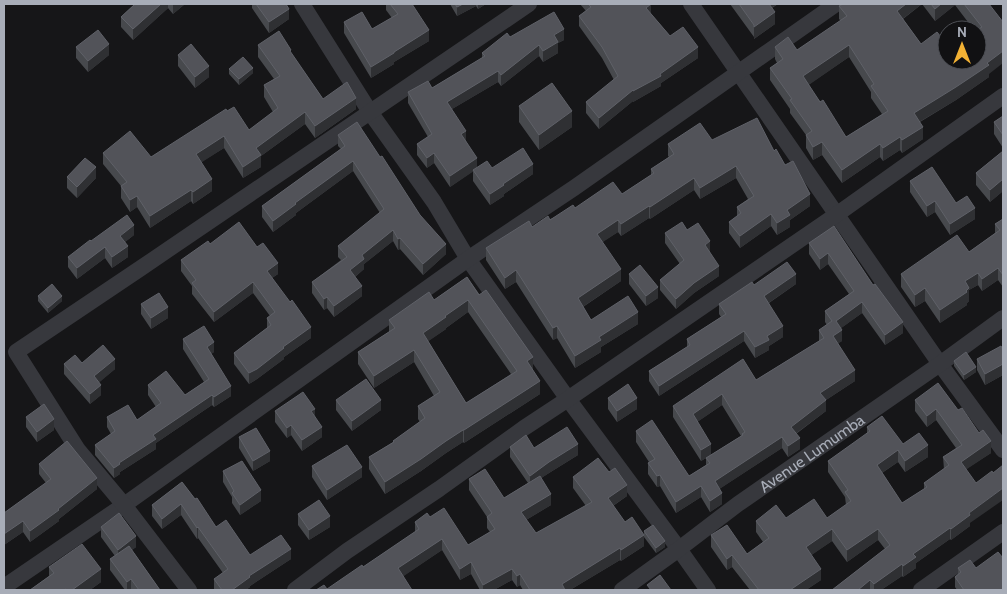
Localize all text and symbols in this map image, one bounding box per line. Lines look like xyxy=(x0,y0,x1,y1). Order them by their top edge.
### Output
north arrow xyxy=(937,20,987,70)
text: N xyxy=(957,23,967,41)
street label: Avenue Lumumba xyxy=(755,410,868,496)

